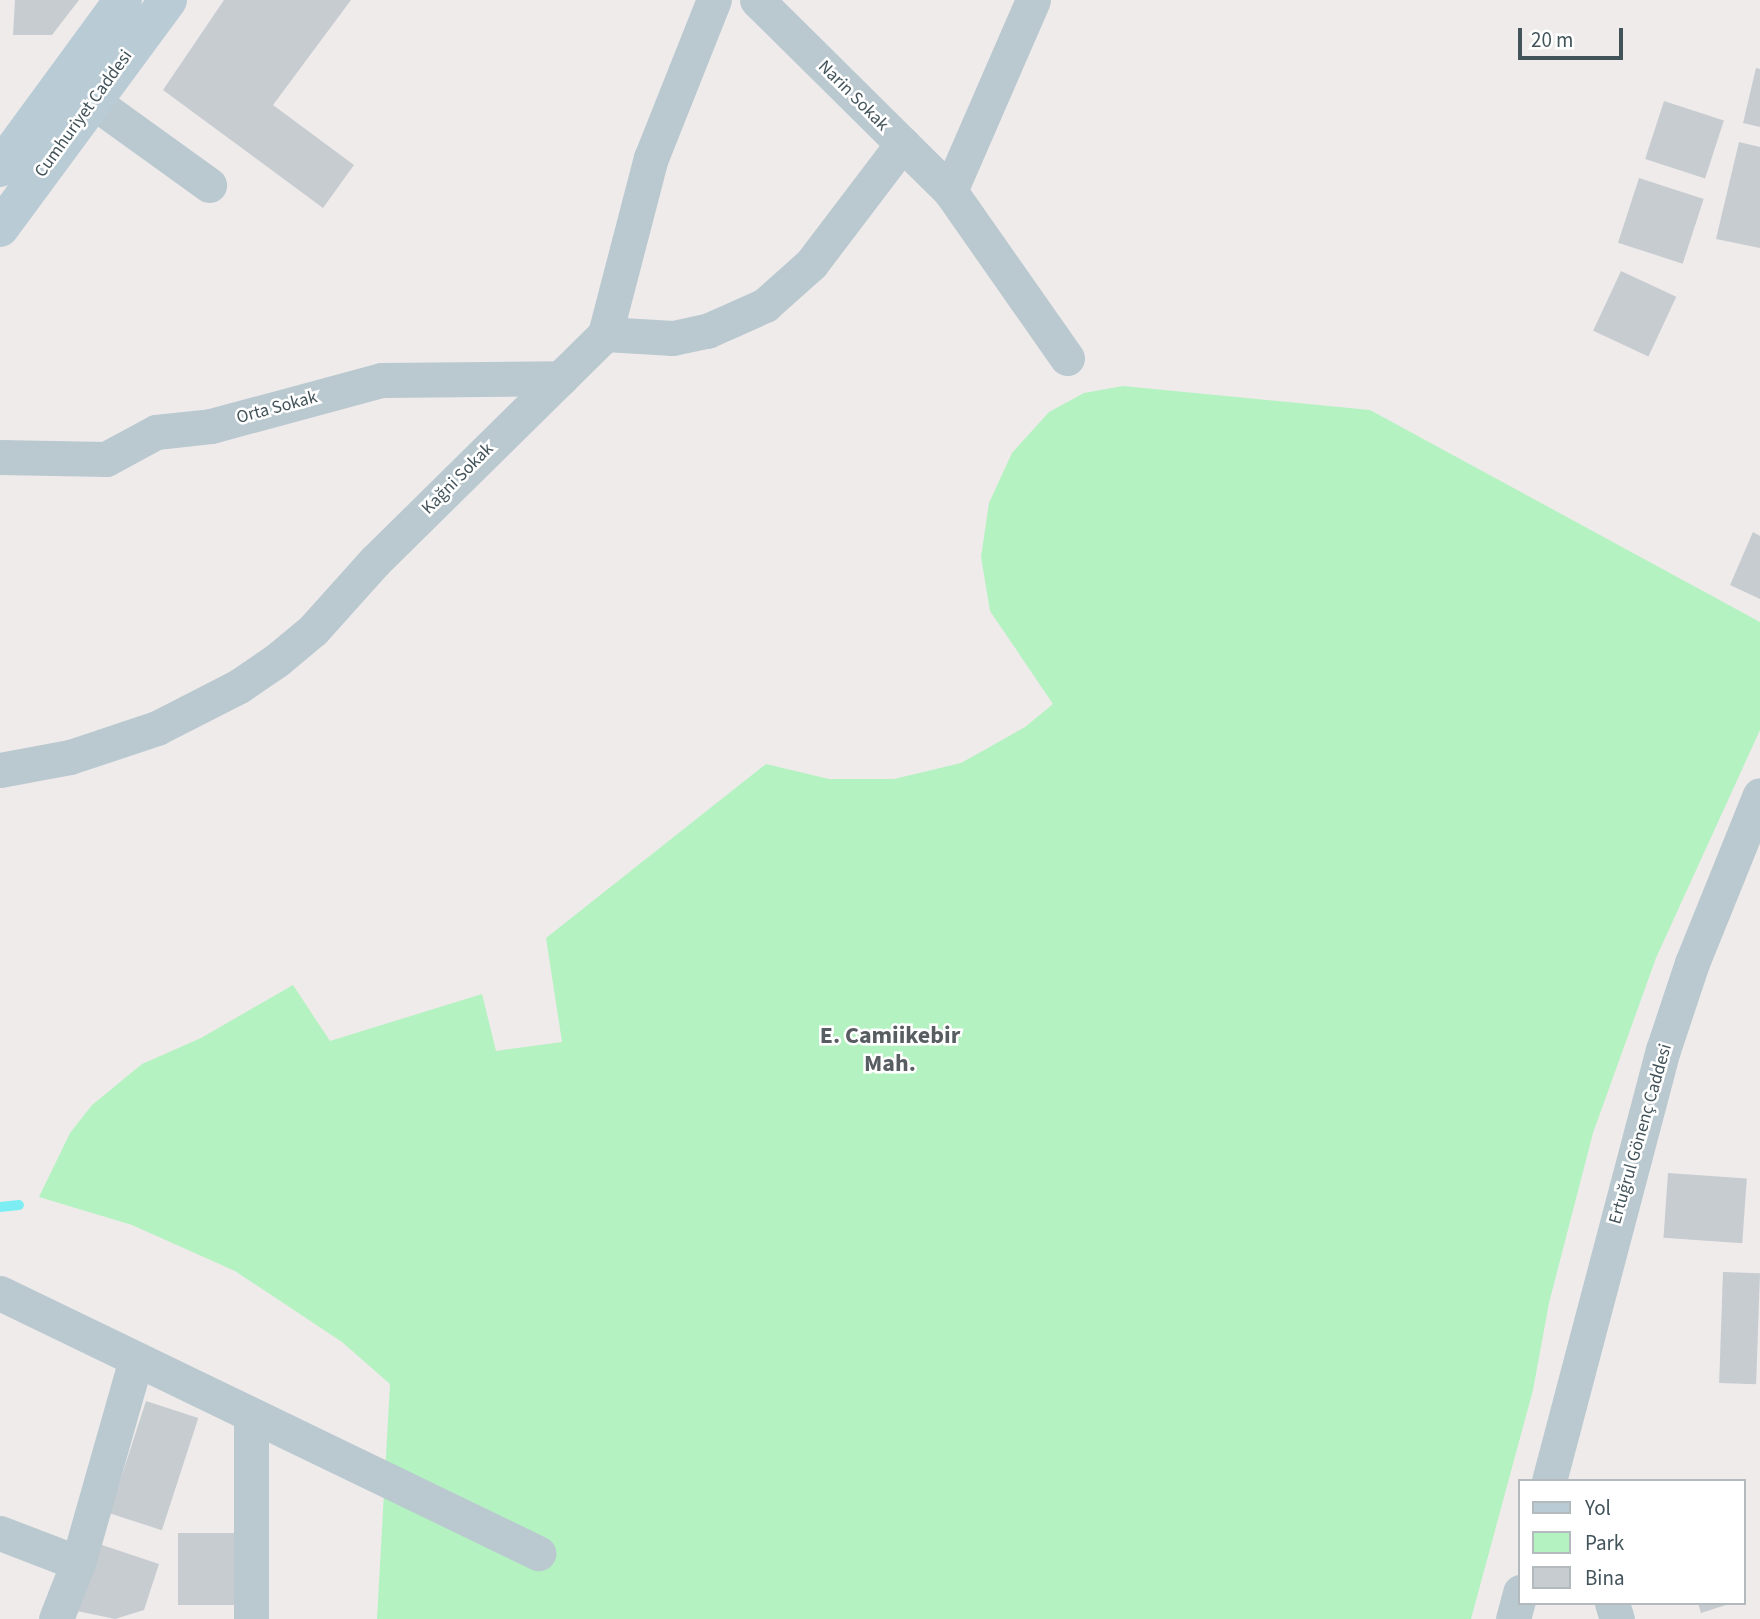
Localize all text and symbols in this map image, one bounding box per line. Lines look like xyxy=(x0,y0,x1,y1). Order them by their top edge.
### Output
scale bar xyxy=(1522,14,1627,58)
text: 20 m xyxy=(1531,25,1573,55)
street label: Cumhuriyet Caddesi xyxy=(31,46,137,182)
street label: Narin Sokak xyxy=(813,56,893,136)
street label: Orta Sokak xyxy=(234,387,320,429)
street label: Kağni Sokak xyxy=(418,439,498,519)
district label: E. Camiikebir Mah. xyxy=(820,1022,960,1078)
street label: Ertuğrul Gönenç Caddesi xyxy=(1605,1041,1677,1227)
legend xyxy=(1518,1479,1746,1605)
text: Yol xyxy=(1585,1493,1611,1523)
text: Park xyxy=(1585,1528,1624,1558)
text: Bina xyxy=(1585,1563,1625,1593)

